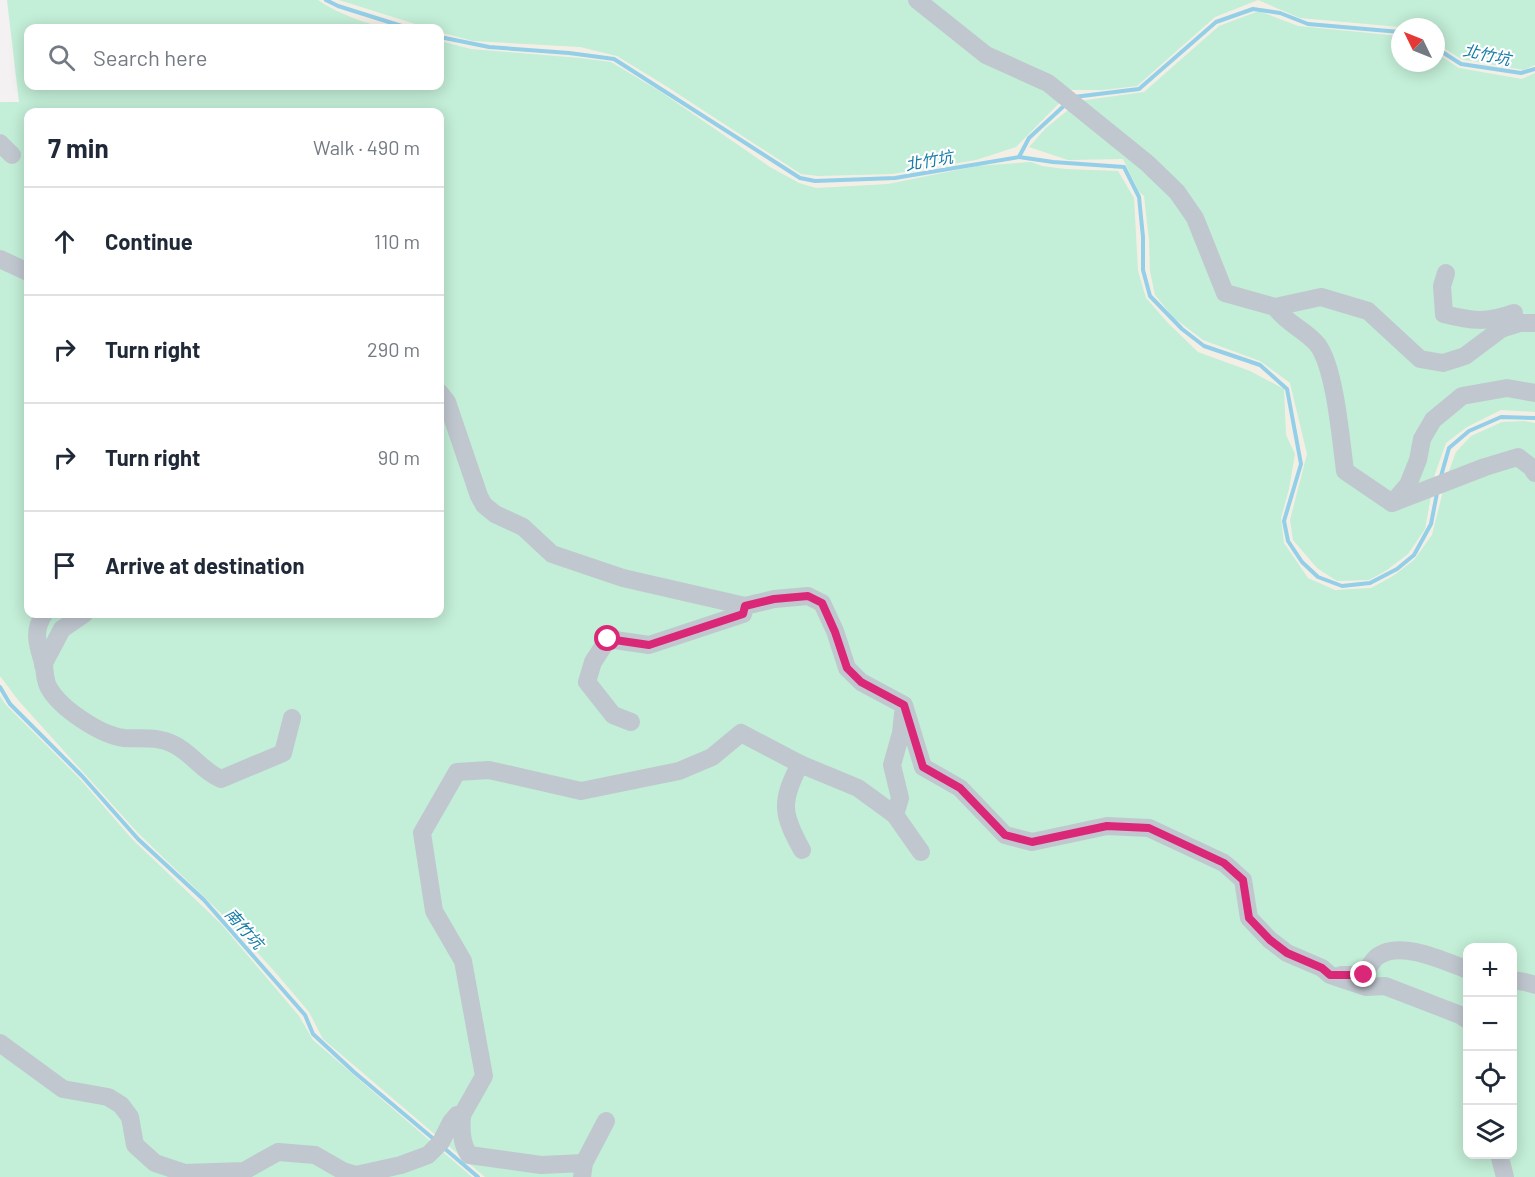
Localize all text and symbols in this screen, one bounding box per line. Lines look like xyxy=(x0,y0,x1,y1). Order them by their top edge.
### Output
north arrow xyxy=(1391,18,1445,72)
search box xyxy=(24,24,444,90)
water label: 北竹坑 xyxy=(1462,40,1514,69)
icon: search xyxy=(45,41,78,74)
text: Search here xyxy=(93,44,207,70)
text: 7 min xyxy=(48,132,109,163)
text: Walk · 490 m xyxy=(313,135,420,159)
water label: 北竹坑 xyxy=(904,146,956,174)
icon: ahead xyxy=(48,225,81,258)
text: Continue xyxy=(105,228,193,254)
text: 110 m xyxy=(374,229,420,253)
icon: right xyxy=(48,333,81,366)
text: Turn right xyxy=(105,336,200,362)
text: 290 m xyxy=(367,337,420,361)
icon: right xyxy=(48,441,81,474)
text: Turn right xyxy=(105,444,200,470)
text: 90 m xyxy=(378,445,420,469)
icon: arrive xyxy=(48,549,81,582)
text: Arrive at destination xyxy=(105,552,304,578)
route start xyxy=(594,625,620,651)
water label: 南竹坑 xyxy=(222,904,269,954)
map controls xyxy=(1463,943,1517,1159)
button: + xyxy=(1463,943,1517,997)
route end xyxy=(1350,961,1376,987)
button: − xyxy=(1463,997,1517,1051)
button: locate xyxy=(1463,1051,1517,1105)
button: layers xyxy=(1463,1105,1517,1159)

